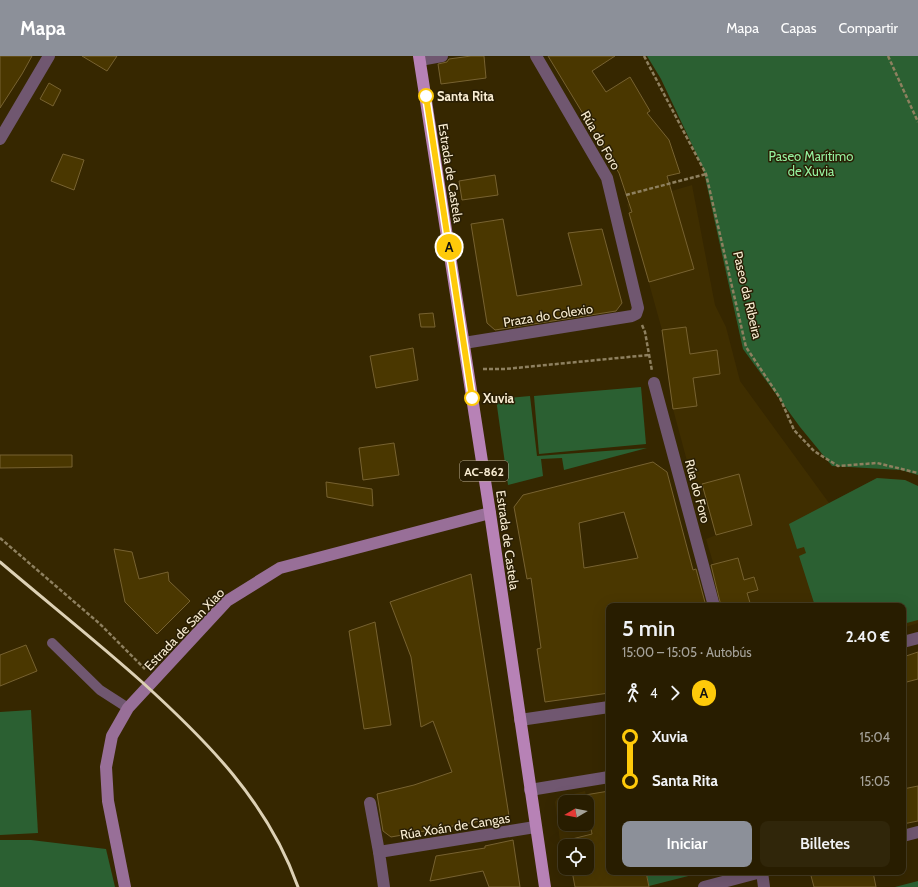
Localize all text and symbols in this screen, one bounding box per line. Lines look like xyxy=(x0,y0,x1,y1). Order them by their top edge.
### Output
text: Mapa xyxy=(20,17,66,40)
text: Mapa xyxy=(726,19,759,37)
text: Capas xyxy=(781,19,817,37)
text: Compartir xyxy=(839,19,898,37)
marker: Santa Rita xyxy=(418,88,434,104)
place label: Santa Rita xyxy=(437,88,495,104)
street label: Rúa do Foro xyxy=(578,108,624,172)
street label: Estrada de Castela xyxy=(435,122,467,225)
park label: Paseo Marítimo de Xuvia xyxy=(769,148,853,179)
line badge: A xyxy=(436,234,462,260)
text: A xyxy=(445,238,453,256)
street label: Paseo da Ribeira xyxy=(730,250,766,341)
street label: Praza do Colexio xyxy=(502,300,594,330)
marker: Xuvia xyxy=(464,390,480,406)
place label: Xuvia xyxy=(482,390,515,406)
street label: Rúa do Foro xyxy=(682,457,714,525)
road number: AC-862 xyxy=(460,461,508,481)
street label: Estrada de Castela xyxy=(493,489,523,592)
street label: Estrada de San Xiao xyxy=(141,584,227,674)
text: 5 min xyxy=(622,615,675,642)
text: 2.40 € xyxy=(846,628,890,646)
text: 15:00 – 15:05 · Autobús xyxy=(622,644,752,660)
icon: walk xyxy=(622,682,644,704)
icon: forward xyxy=(664,682,686,704)
text: A xyxy=(700,684,708,702)
text: 4 xyxy=(650,685,658,701)
text: Xuvia xyxy=(652,728,688,746)
text: 15:04 xyxy=(859,729,890,745)
text: Santa Rita xyxy=(652,772,718,790)
text: 15:05 xyxy=(860,773,890,789)
north arrow xyxy=(558,795,594,831)
map controls xyxy=(558,795,594,875)
street label: Rúa Xoán de Cangas xyxy=(399,809,512,843)
button: Iniciar xyxy=(622,821,752,867)
button: Billetes xyxy=(760,821,890,867)
button: locate xyxy=(558,839,594,875)

